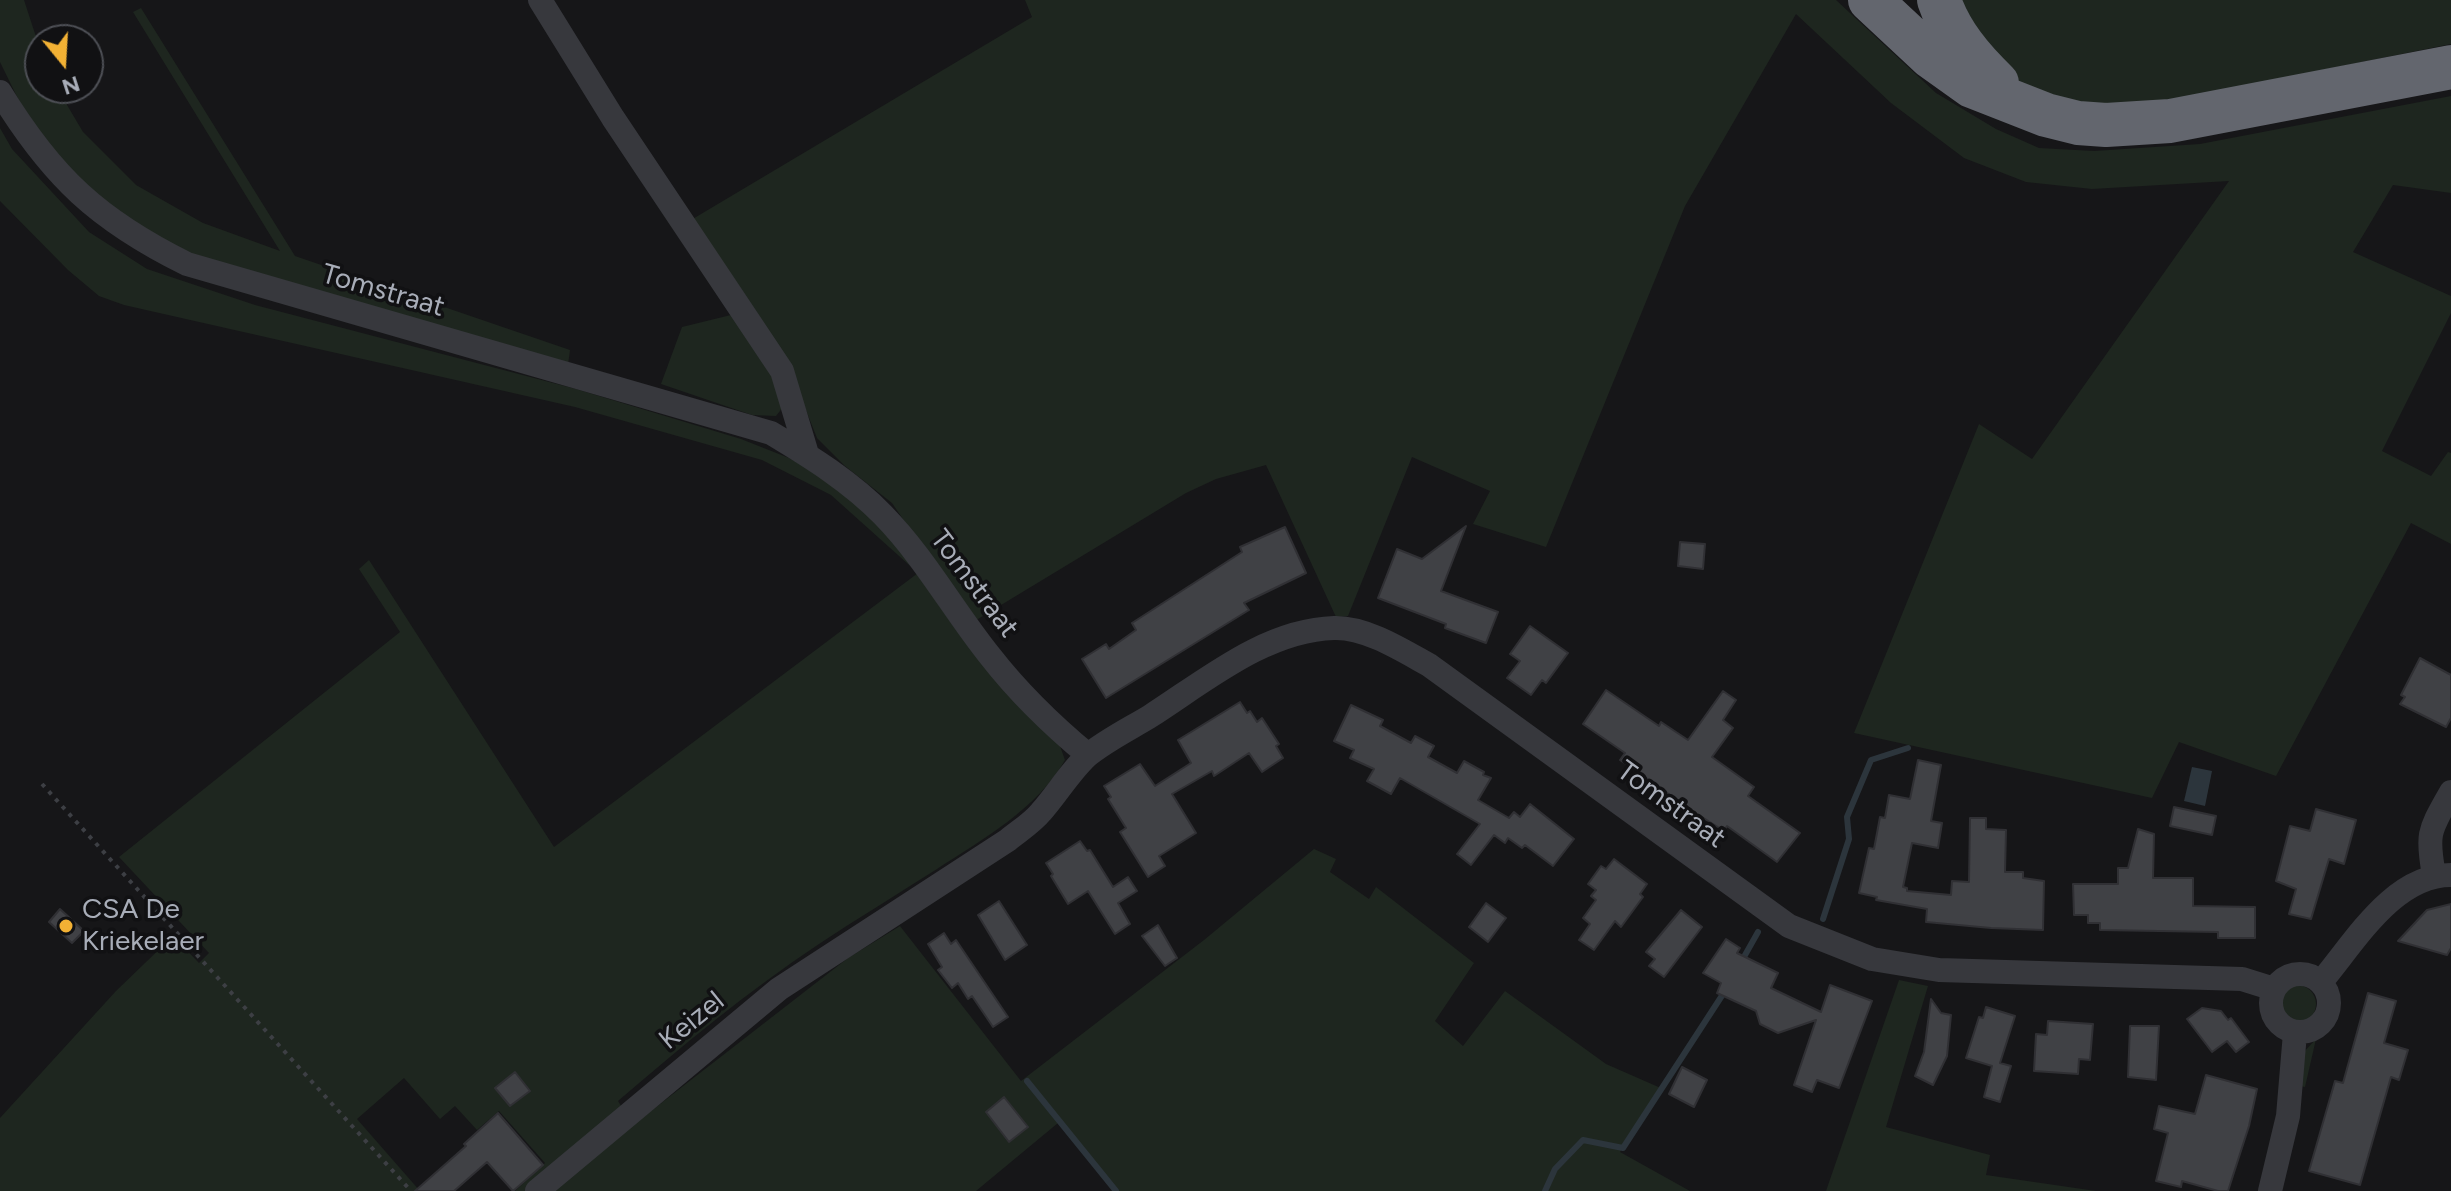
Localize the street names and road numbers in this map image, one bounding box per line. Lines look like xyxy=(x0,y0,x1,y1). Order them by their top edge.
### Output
street label: Tomstraat xyxy=(318,257,448,325)
street label: Tomstraat xyxy=(923,524,1025,644)
street label: Tomstraat xyxy=(1610,754,1732,856)
street label: Keizel xyxy=(653,985,731,1057)

